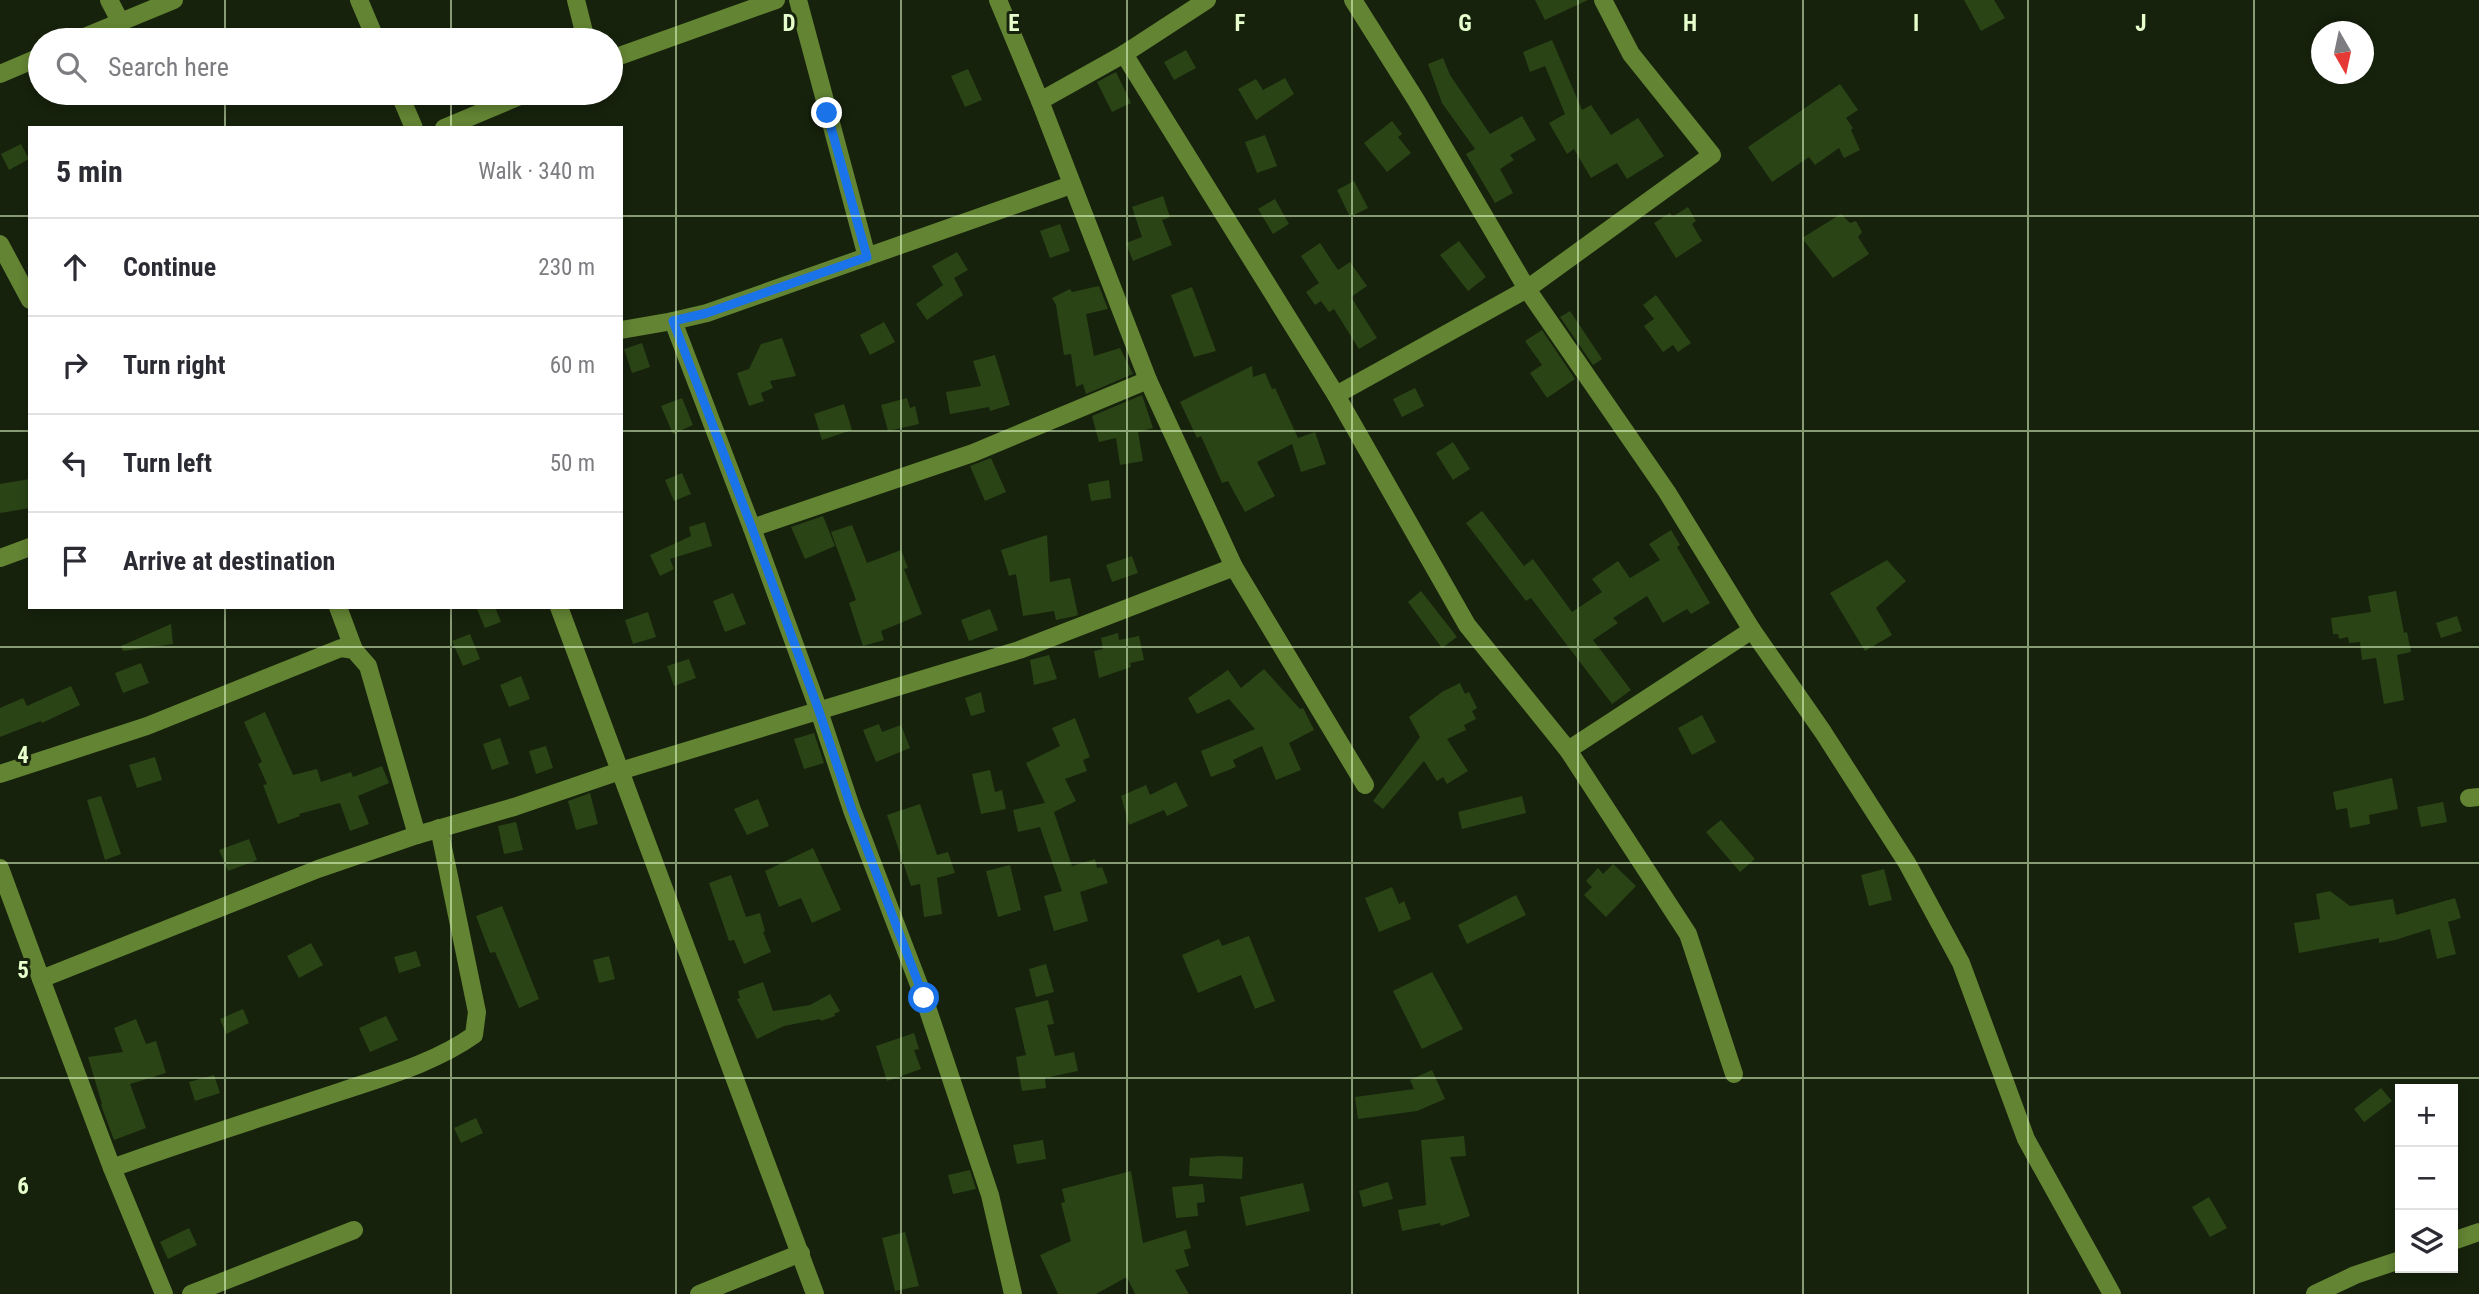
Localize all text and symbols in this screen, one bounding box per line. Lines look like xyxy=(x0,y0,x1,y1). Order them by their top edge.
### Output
text: D xyxy=(783,10,796,37)
text: E xyxy=(1008,10,1020,37)
text: F xyxy=(1235,10,1246,37)
text: G xyxy=(1458,10,1472,37)
text: H xyxy=(1683,10,1697,37)
text: I xyxy=(1913,10,1919,37)
text: J xyxy=(2135,10,2147,37)
north arrow xyxy=(2311,21,2374,84)
search box xyxy=(28,28,623,105)
icon: search xyxy=(52,48,90,86)
text: Search here xyxy=(108,52,229,82)
route end xyxy=(811,97,842,128)
text: 5 min xyxy=(56,154,123,189)
text: Walk · 340 m xyxy=(478,158,595,185)
icon: ahead xyxy=(56,248,94,286)
text: Continue xyxy=(123,252,216,282)
text: 230 m xyxy=(538,254,595,281)
icon: right xyxy=(56,346,94,384)
text: Turn right xyxy=(123,350,225,380)
text: 60 m xyxy=(550,352,595,379)
icon: left xyxy=(56,444,94,482)
text: Turn left xyxy=(123,448,212,478)
text: 50 m xyxy=(550,450,595,477)
icon: arrive xyxy=(56,542,94,580)
text: Arrive at destination xyxy=(123,546,335,576)
text: 4 xyxy=(17,742,29,769)
text: 5 xyxy=(17,957,29,984)
route start xyxy=(908,982,939,1013)
map controls xyxy=(2395,1084,2458,1273)
button: + xyxy=(2395,1084,2458,1147)
button: − xyxy=(2395,1147,2458,1210)
text: 6 xyxy=(17,1173,29,1200)
button: layers xyxy=(2395,1210,2458,1273)

